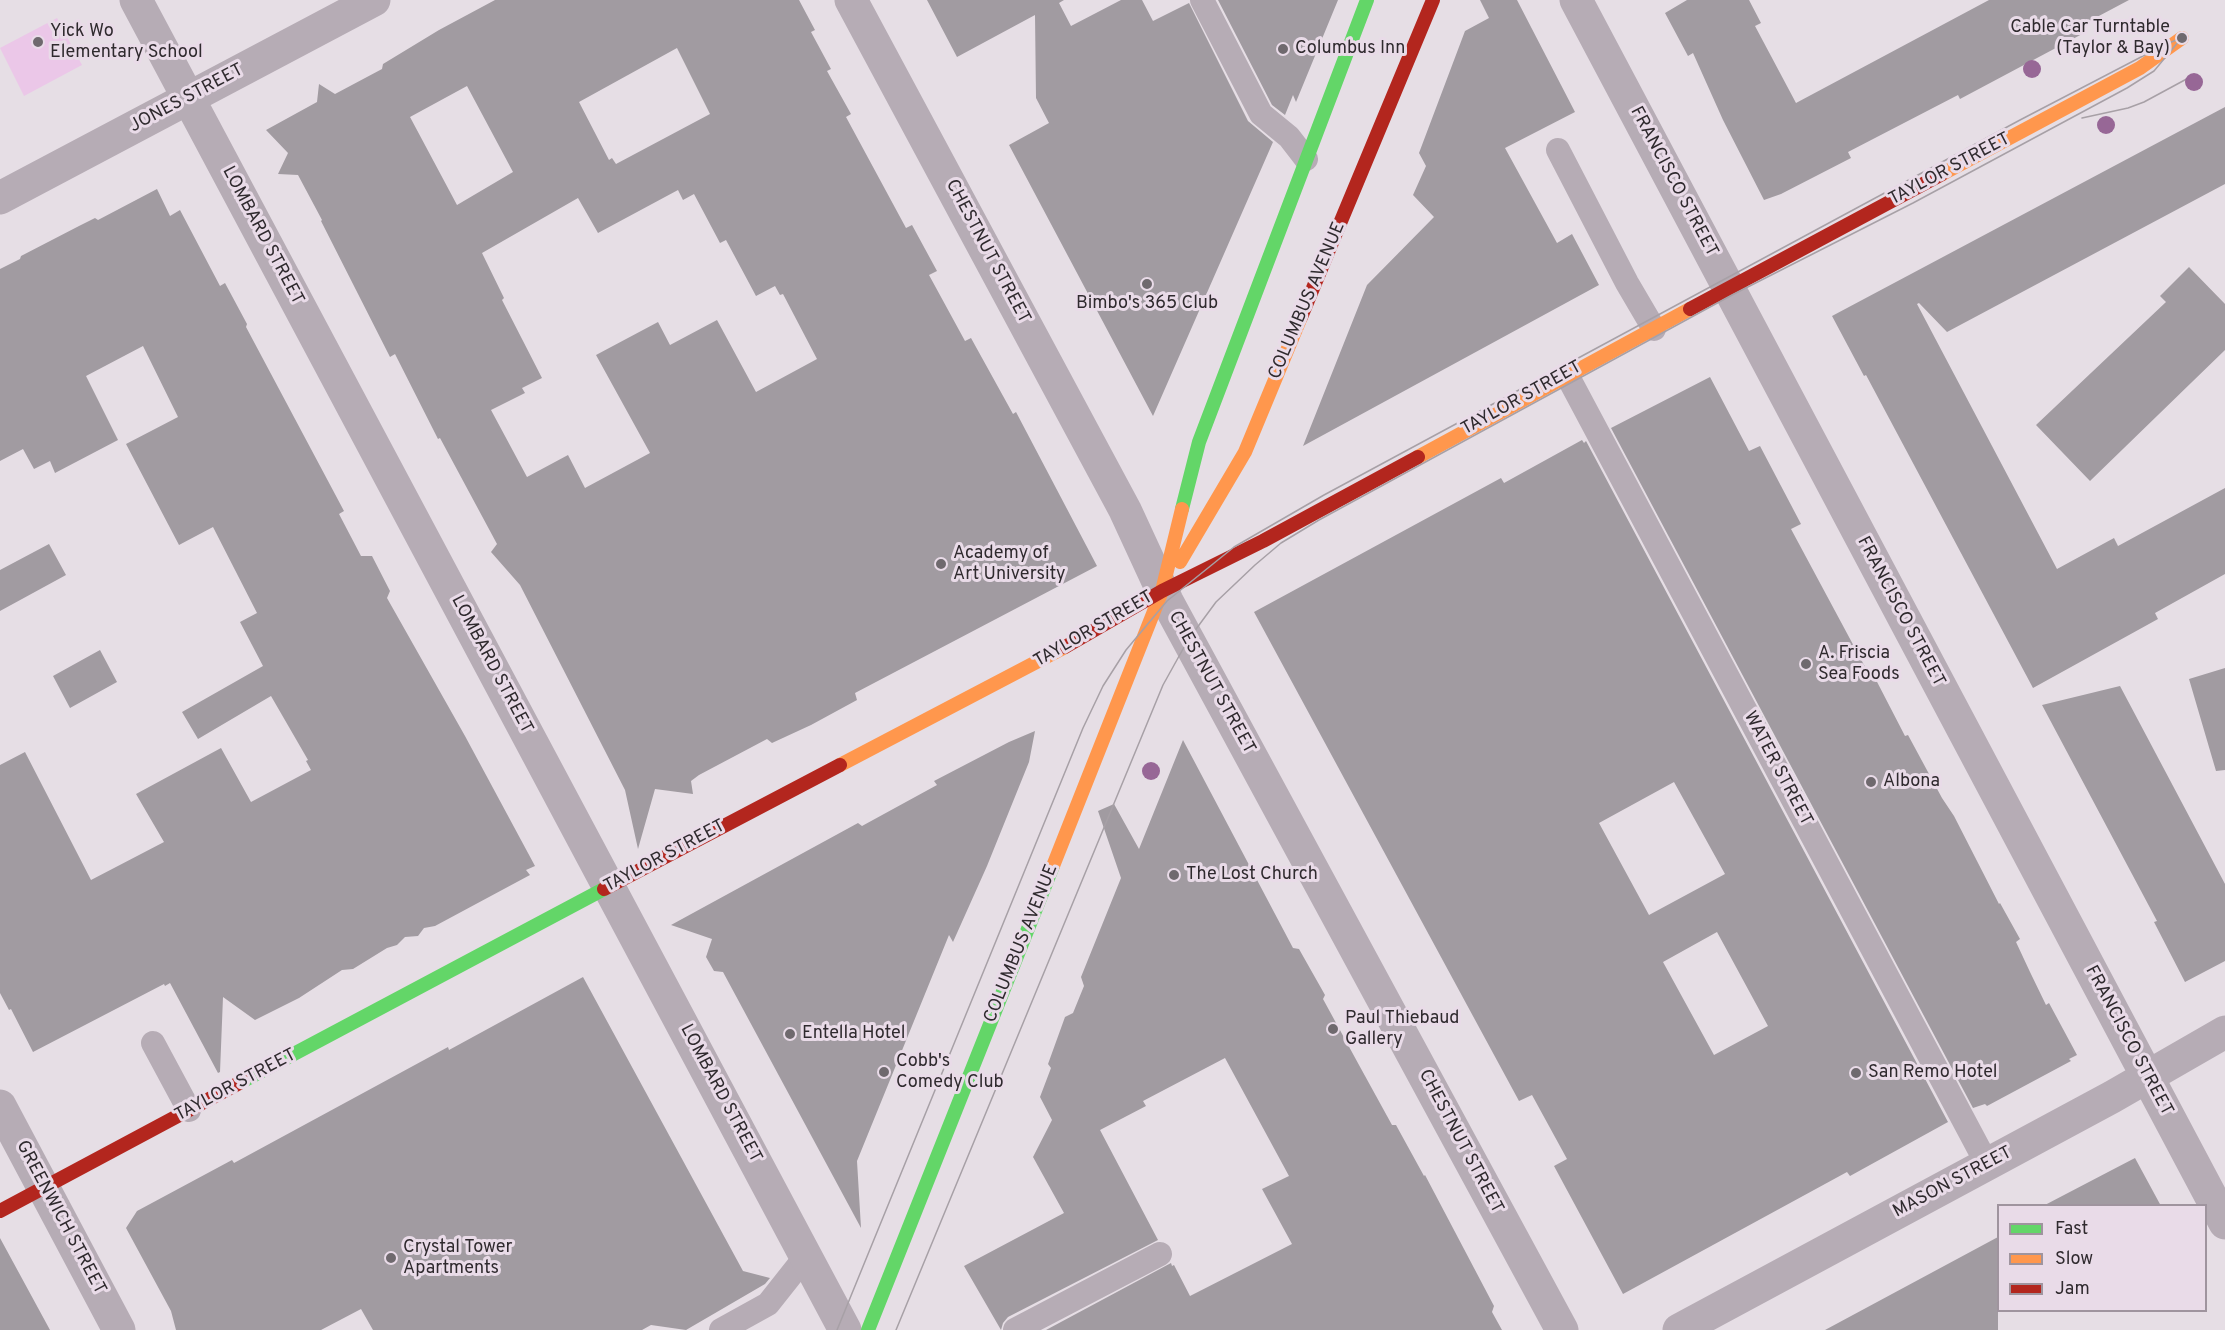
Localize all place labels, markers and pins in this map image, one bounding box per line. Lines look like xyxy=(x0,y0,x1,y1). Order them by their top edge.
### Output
place label: Cable Car Turntable (Taylor & Bay) xyxy=(2010,17,2170,60)
place label: Yick Wo Elementary School xyxy=(50,21,203,63)
marker: Cable Car Turntable (Taylor & Bay) xyxy=(2175,31,2189,45)
marker: Yick Wo Elementary School xyxy=(31,35,45,49)
place label: Columbus Inn xyxy=(1295,38,1406,60)
marker: Columbus Inn xyxy=(1276,42,1290,56)
marker: Bimbo's 365 Club xyxy=(1140,277,1154,291)
place label: Bimbo's 365 Club xyxy=(1076,293,1218,315)
place label: Academy of Art University xyxy=(953,543,1065,586)
marker: Academy of Art University xyxy=(934,557,948,571)
place label: A. Friscia Sea Foods xyxy=(1818,643,1900,686)
marker: A. Friscia Sea Foods xyxy=(1799,657,1813,671)
place label: Albona xyxy=(1883,771,1940,793)
marker: Albona xyxy=(1864,775,1878,789)
place label: The Lost Church xyxy=(1186,864,1318,886)
marker: The Lost Church xyxy=(1167,868,1181,882)
place label: Paul Thiebaud Gallery xyxy=(1345,1008,1459,1050)
marker: Paul Thiebaud Gallery xyxy=(1326,1022,1340,1036)
place label: Entella Hotel xyxy=(802,1023,906,1045)
marker: Entella Hotel xyxy=(783,1027,797,1041)
place label: Cobb's Comedy Club xyxy=(896,1051,1004,1094)
place label: San Remo Hotel xyxy=(1868,1062,1998,1084)
marker: Cobb's Comedy Club xyxy=(877,1065,891,1079)
marker: San Remo Hotel xyxy=(1849,1066,1863,1080)
place label: Crystal Tower Apartments xyxy=(403,1237,513,1280)
marker: Crystal Tower Apartments xyxy=(384,1251,398,1265)

